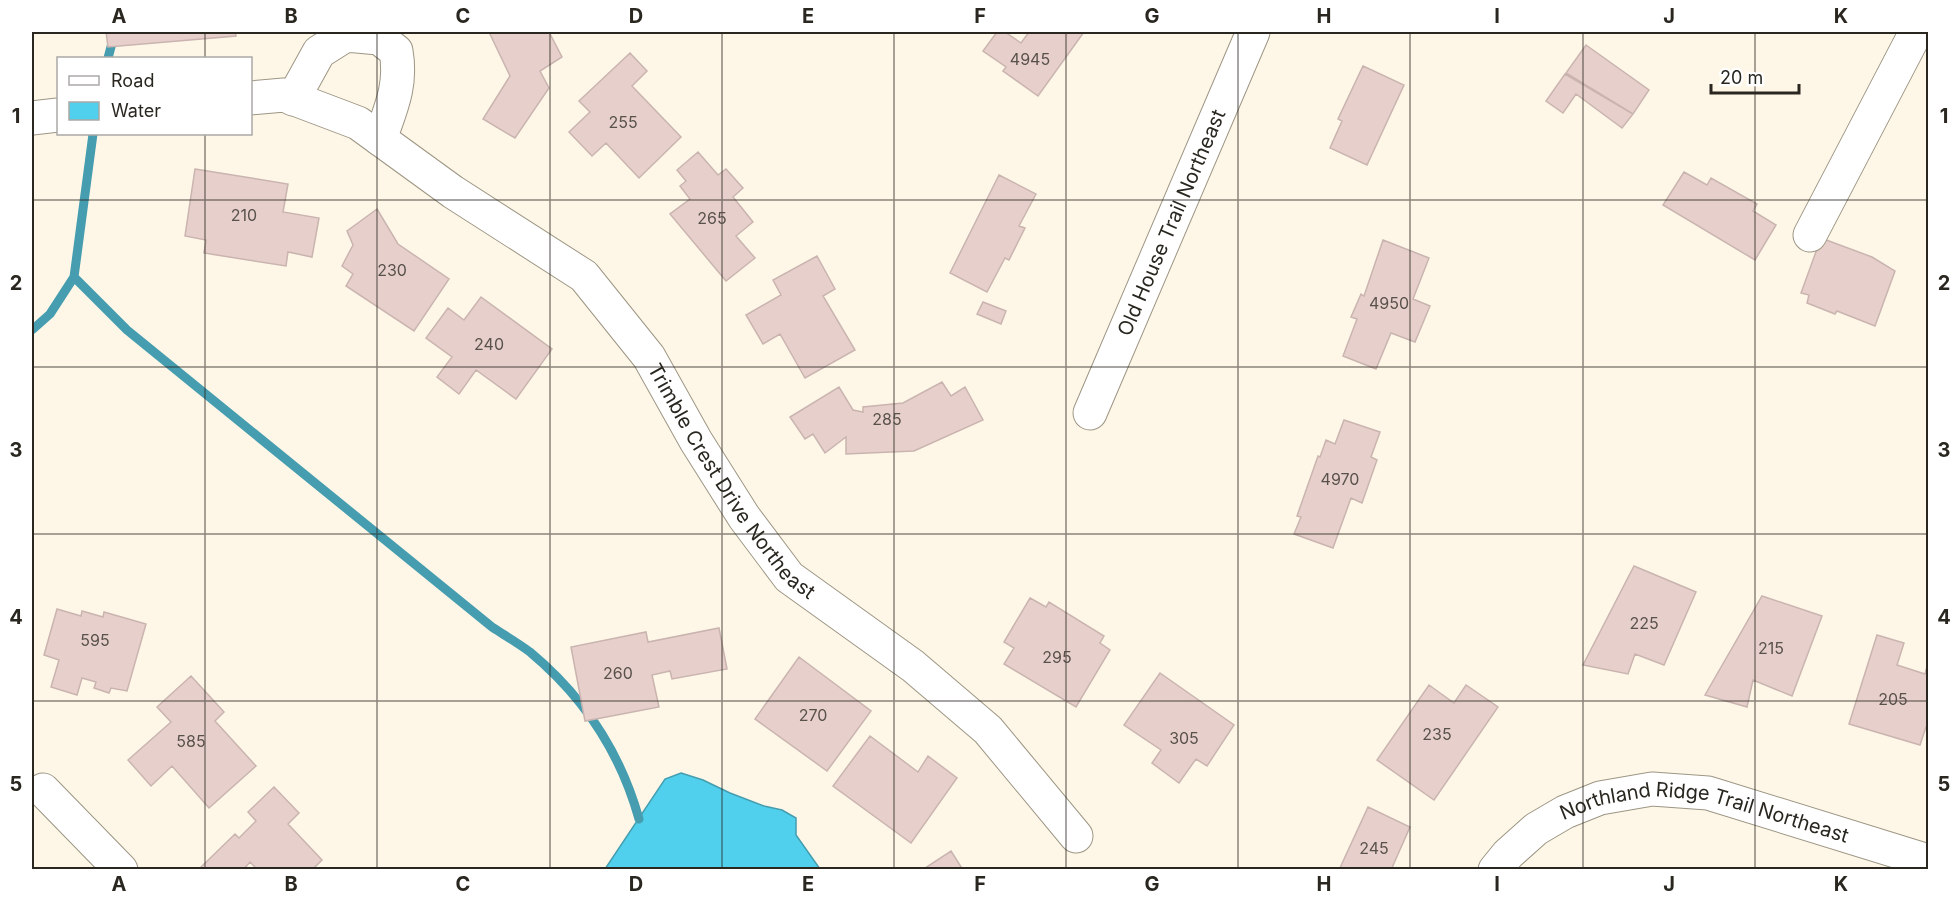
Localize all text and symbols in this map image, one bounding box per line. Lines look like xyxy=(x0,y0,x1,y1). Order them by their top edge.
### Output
text: A xyxy=(112,4,127,28)
text: B xyxy=(284,4,298,28)
text: C xyxy=(456,4,470,28)
text: D xyxy=(629,4,643,28)
text: E xyxy=(802,4,814,28)
text: F xyxy=(974,4,986,28)
text: G xyxy=(1144,4,1160,28)
text: H xyxy=(1317,4,1331,28)
text: I xyxy=(1494,4,1500,28)
text: J xyxy=(1663,4,1675,28)
text: K xyxy=(1834,4,1848,28)
house number: 4945 xyxy=(1010,49,1050,69)
legend xyxy=(57,57,252,135)
scale bar xyxy=(1711,57,1800,95)
text: 20 m xyxy=(1720,67,1763,88)
text: Road xyxy=(111,70,154,91)
text: Water xyxy=(111,100,161,121)
text: 1 xyxy=(12,104,20,128)
text: 1 xyxy=(1940,104,1948,128)
street label: Old House Trail Northeast xyxy=(1112,105,1231,340)
house number: 255 xyxy=(608,112,638,132)
house number: 210 xyxy=(231,205,257,225)
house number: 265 xyxy=(697,208,727,228)
house number: 230 xyxy=(377,260,407,280)
text: 2 xyxy=(10,271,22,295)
text: 2 xyxy=(1938,271,1950,295)
house number: 4950 xyxy=(1369,293,1409,313)
house number: 240 xyxy=(474,334,504,354)
street label: Trimble Crest Drive Northeast xyxy=(643,359,820,604)
house number: 285 xyxy=(872,409,902,429)
text: 3 xyxy=(10,438,22,462)
text: 3 xyxy=(1938,438,1950,462)
house number: 4970 xyxy=(1321,469,1359,489)
text: 4 xyxy=(9,605,23,629)
text: 4 xyxy=(1937,605,1951,629)
house number: 225 xyxy=(1629,613,1659,633)
house number: 595 xyxy=(80,630,110,650)
house number: 215 xyxy=(1758,638,1784,658)
house number: 295 xyxy=(1042,647,1072,667)
house number: 260 xyxy=(603,663,633,683)
house number: 205 xyxy=(1878,689,1908,709)
house number: 270 xyxy=(799,705,827,725)
house number: 235 xyxy=(1422,724,1452,744)
house number: 305 xyxy=(1169,728,1199,748)
house number: 585 xyxy=(176,731,206,751)
text: 5 xyxy=(10,772,22,796)
text: 5 xyxy=(1938,772,1950,796)
street label: Northland Ridge Trail Northeast xyxy=(1556,777,1852,848)
house number: 245 xyxy=(1359,838,1389,858)
text: A xyxy=(112,872,127,896)
text: B xyxy=(284,872,298,896)
text: C xyxy=(456,872,470,896)
text: D xyxy=(629,872,643,896)
text: E xyxy=(802,872,814,896)
text: F xyxy=(974,872,986,896)
text: G xyxy=(1144,872,1160,896)
text: H xyxy=(1317,872,1331,896)
text: I xyxy=(1494,872,1500,896)
text: J xyxy=(1663,872,1675,896)
text: K xyxy=(1834,872,1848,896)

